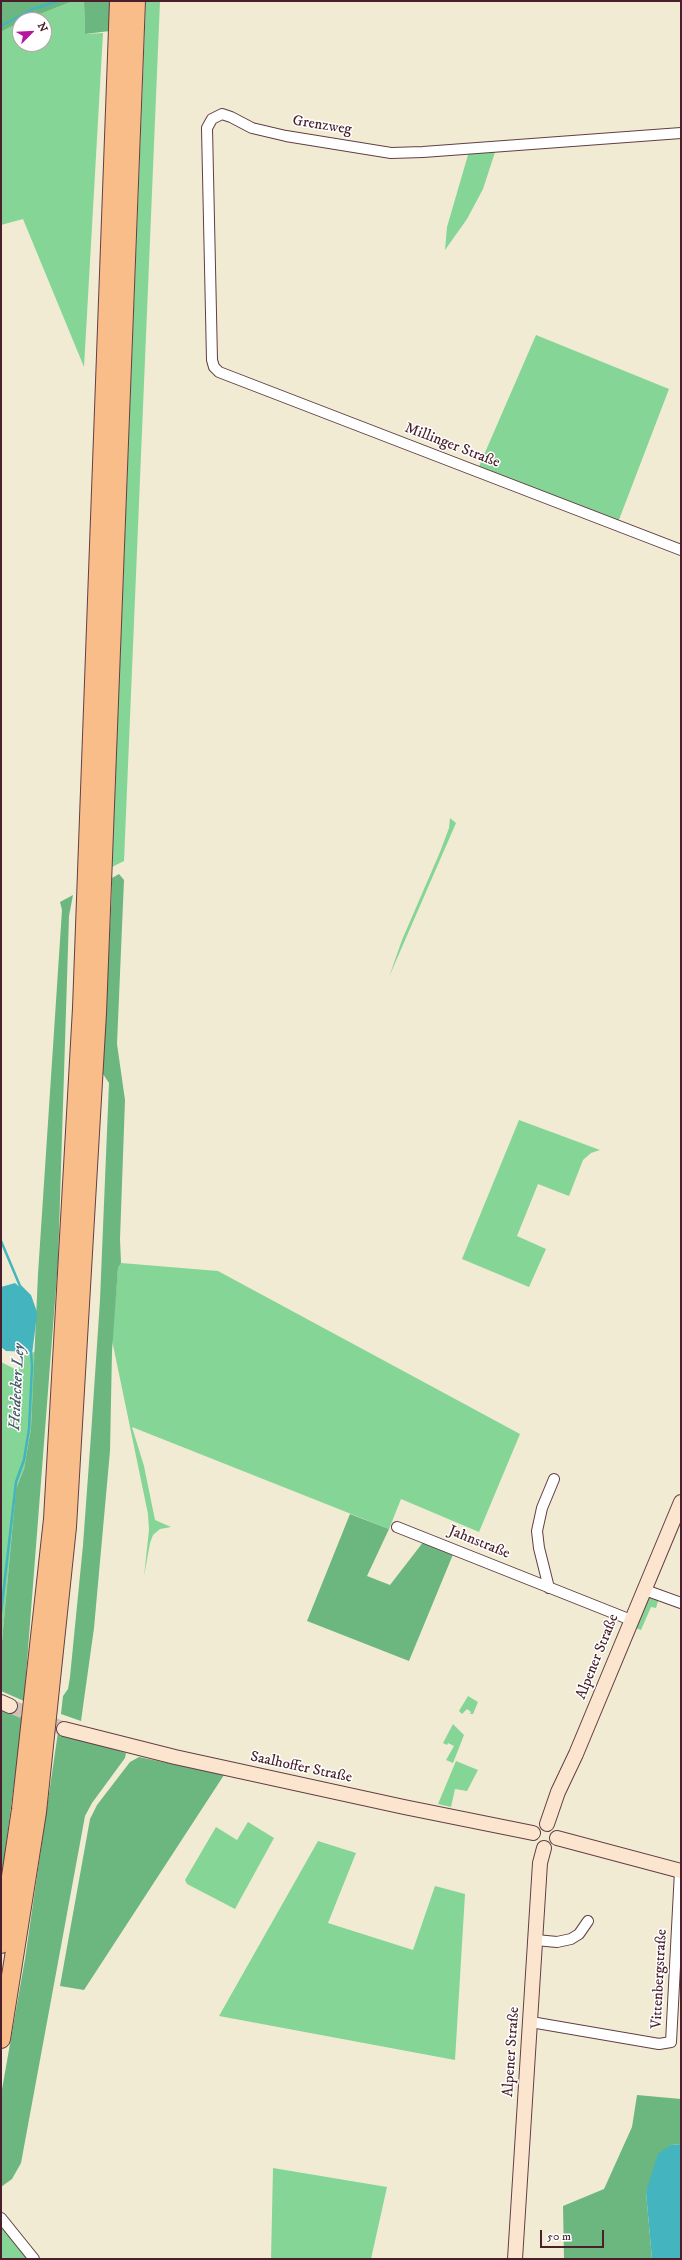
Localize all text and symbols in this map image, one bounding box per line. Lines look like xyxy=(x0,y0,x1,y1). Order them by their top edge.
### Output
north arrow xyxy=(12,12,52,52)
text: N xyxy=(34,21,50,34)
street label: Grenzweg xyxy=(291,112,353,140)
street label: Millinger Straße xyxy=(402,420,502,472)
water label: Heidecker Ley xyxy=(6,1343,30,1431)
street label: Jahnstraße xyxy=(446,1523,512,1563)
street label: Alpener Straße xyxy=(573,1612,623,1702)
street label: Saalhoffer Straße xyxy=(249,1748,353,1788)
street label: Vittenbergstraße xyxy=(648,1929,672,2029)
street label: Alpener Straße xyxy=(500,2006,524,2098)
scale bar xyxy=(542,2222,606,2248)
text: 50 m xyxy=(547,2229,571,2244)

